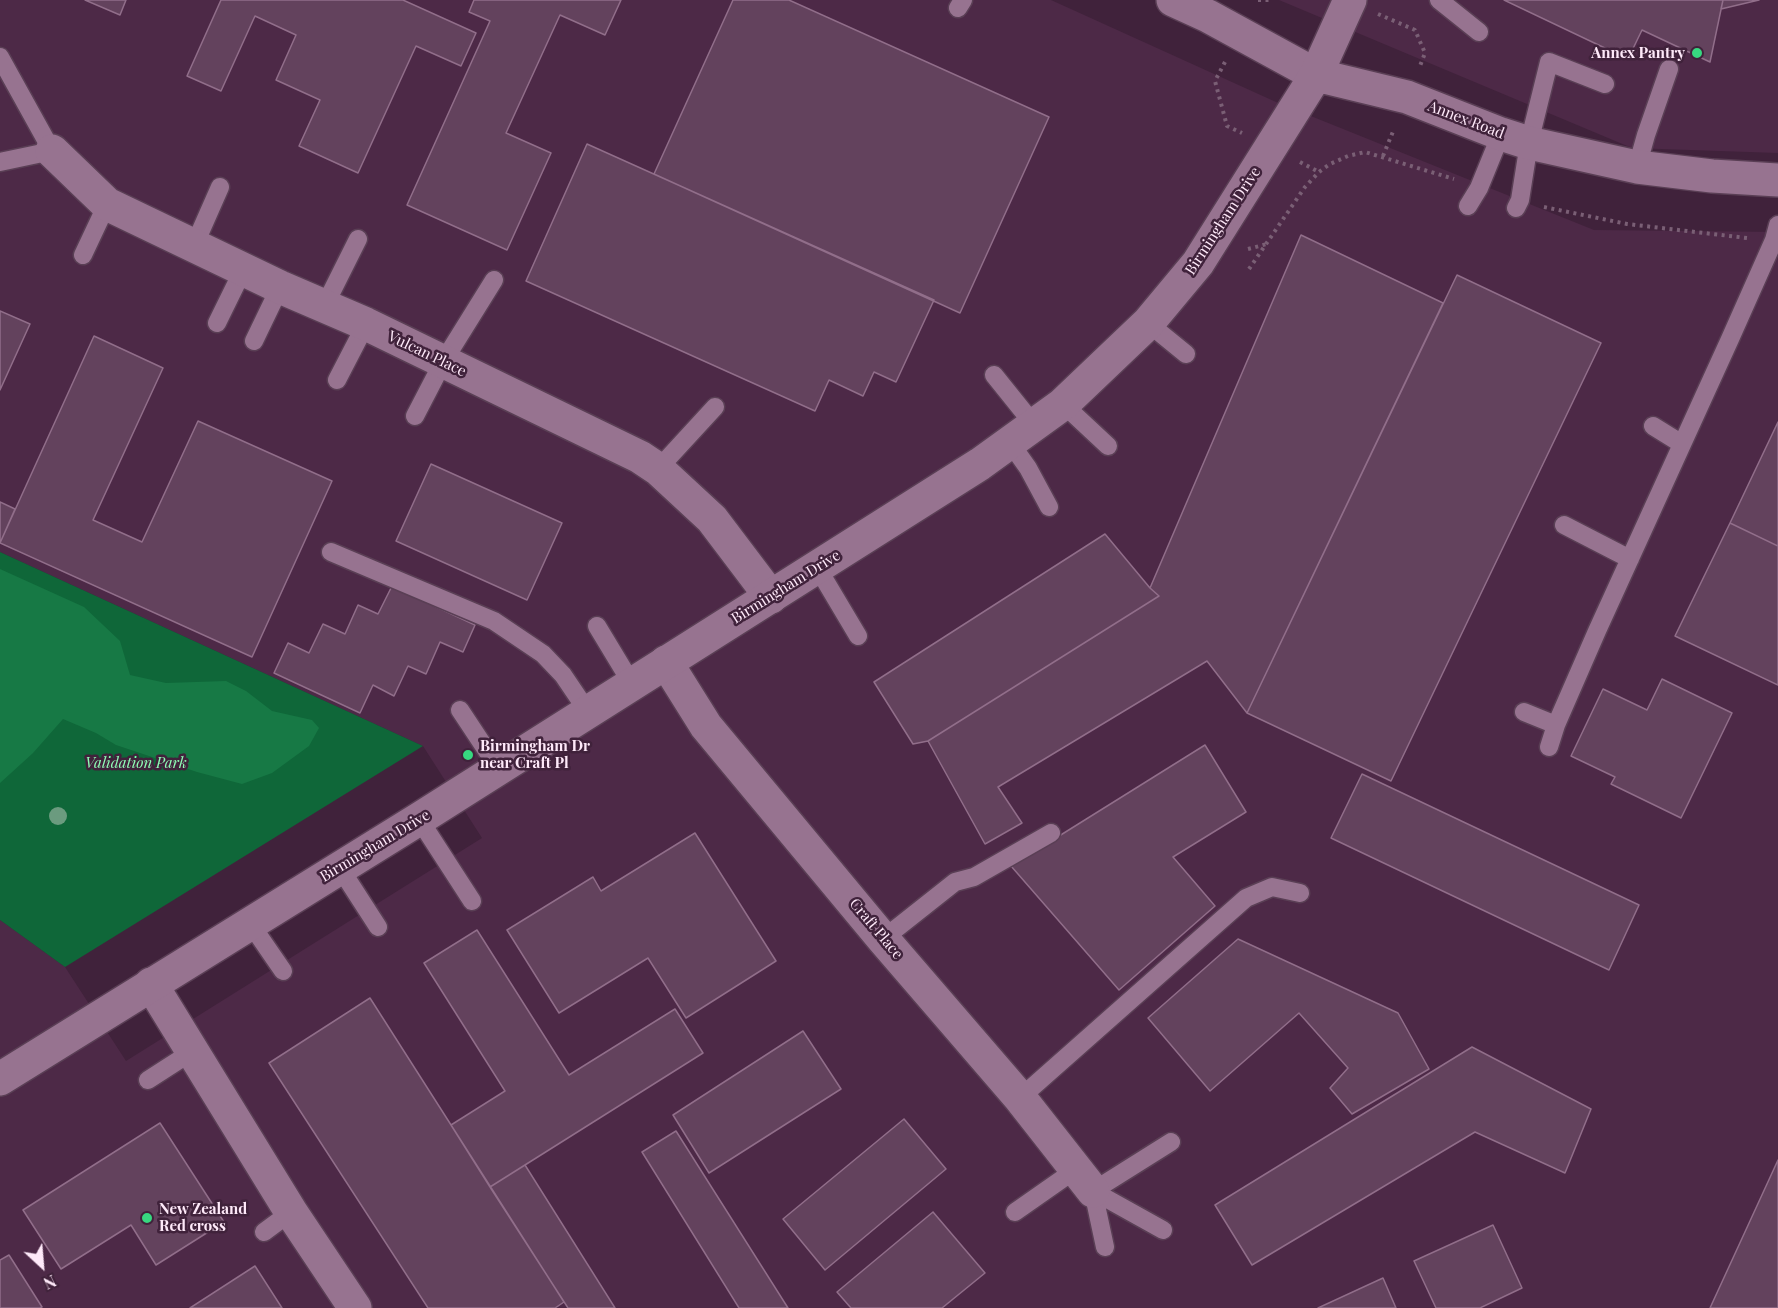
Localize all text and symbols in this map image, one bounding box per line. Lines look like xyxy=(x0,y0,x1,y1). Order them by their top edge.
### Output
place label: Annex Pantry xyxy=(1591,44,1685,62)
marker: Annex Pantry xyxy=(1690,46,1704,60)
street label: Annex Road xyxy=(1425,97,1507,143)
street label: Birmingham Drive xyxy=(1181,164,1265,278)
street label: Vulcan Place xyxy=(385,327,469,381)
street label: Birmingham Drive xyxy=(728,546,844,628)
place label: Birmingham Dr near Craft Pl xyxy=(480,737,590,772)
marker: Birmingham Dr near Craft Pl xyxy=(461,748,475,762)
park label: Validation Park xyxy=(85,754,187,772)
street label: Birmingham Drive xyxy=(317,806,433,886)
street label: Craft Place xyxy=(845,895,907,963)
place label: New Zealand Red cross xyxy=(159,1200,247,1235)
marker: New Zealand Red cross xyxy=(140,1211,154,1225)
north arrow xyxy=(12,1236,72,1296)
text: N xyxy=(40,1271,60,1295)

